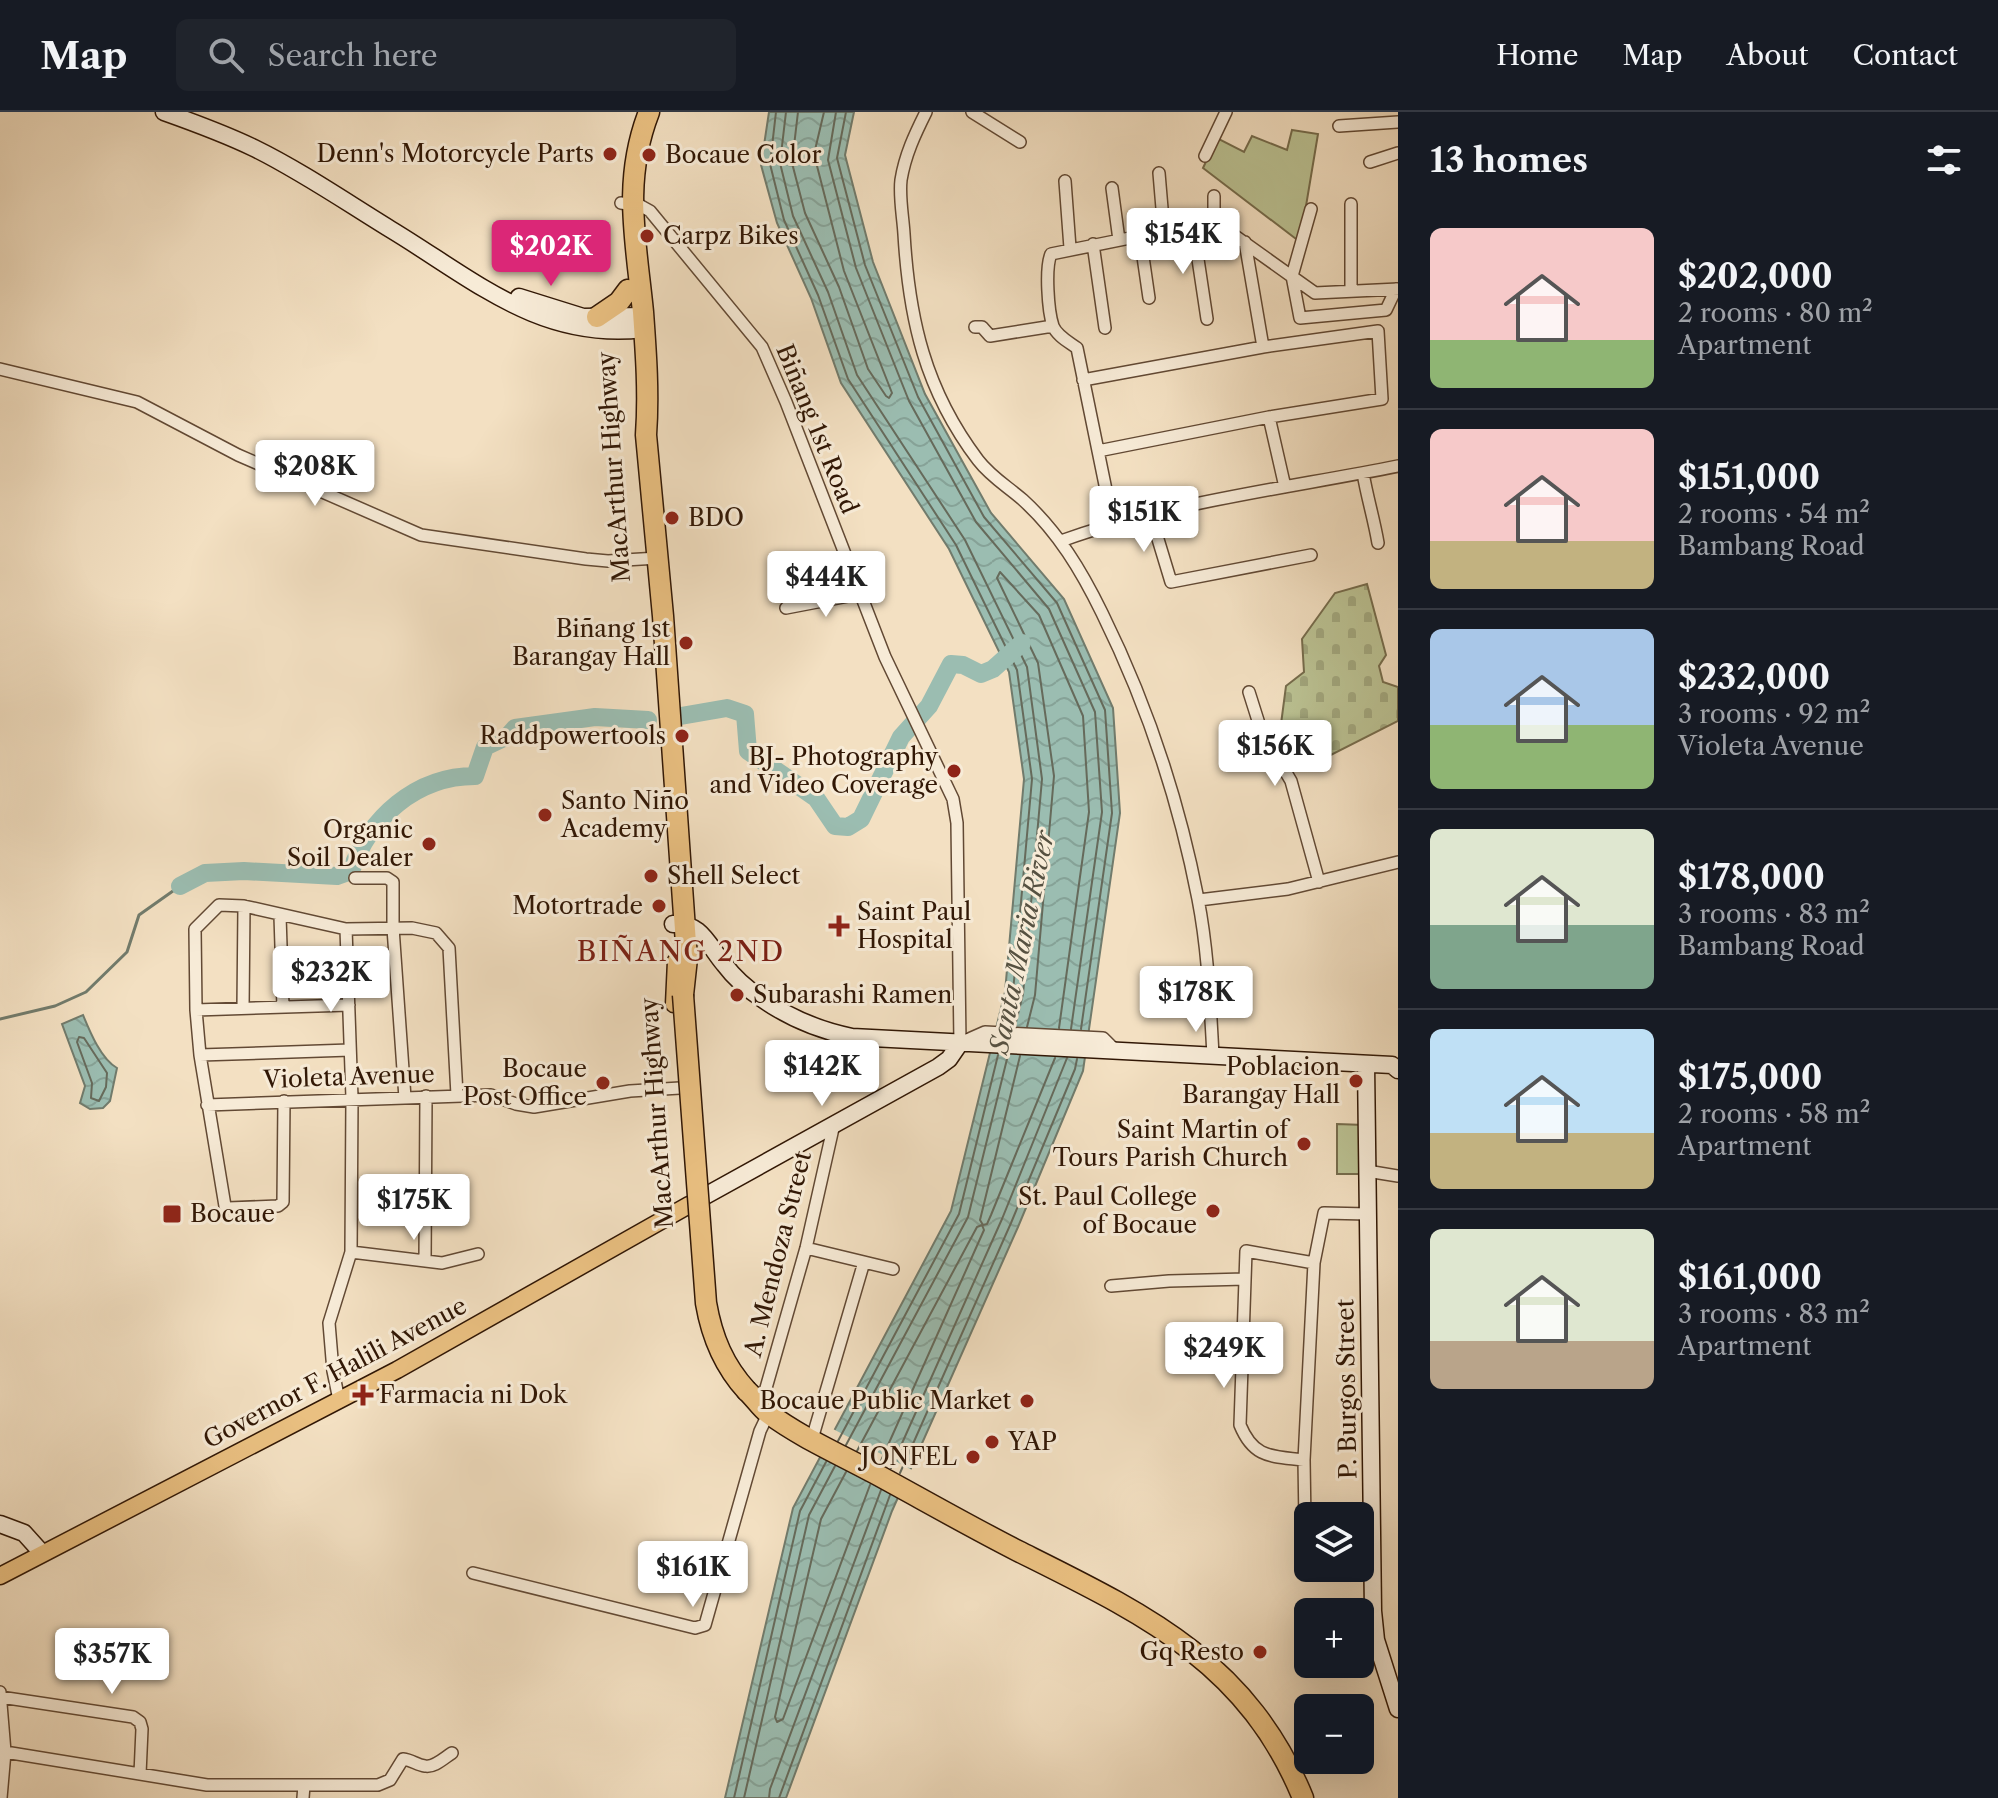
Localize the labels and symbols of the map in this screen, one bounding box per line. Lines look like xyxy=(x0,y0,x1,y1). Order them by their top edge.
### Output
place label: Denn's Motorcycle Parts xyxy=(316,139,594,168)
place label: Bocaue Color xyxy=(665,140,822,169)
marker: Denn's Motorcycle Parts xyxy=(601,145,619,163)
marker: Bocaue Color xyxy=(640,146,658,164)
pin: $154K xyxy=(1127,208,1239,276)
pin: $202K xyxy=(495,220,607,288)
place label: Carpz Bikes xyxy=(663,221,799,250)
marker: Carpz Bikes xyxy=(638,227,656,245)
street label: Biñang 1st Road xyxy=(770,340,865,518)
street label: MacArthur Highway xyxy=(591,350,636,583)
pin: $208K xyxy=(259,440,371,508)
pin: $151K xyxy=(1088,486,1200,554)
place label: BDO xyxy=(688,503,744,532)
marker: BDO xyxy=(663,509,681,527)
pin: $444K xyxy=(770,551,882,619)
place label: Biñang 1st Barangay Hall xyxy=(512,614,671,671)
marker: Biñang 1st Barangay Hall xyxy=(677,634,695,652)
pin: $156K xyxy=(1219,720,1331,788)
place label: Raddpowertools xyxy=(479,721,666,750)
marker: Raddpowertools xyxy=(673,727,691,745)
place label: BJ- Photography and Video Coverage xyxy=(710,742,939,799)
marker: BJ- Photography and Video Coverage xyxy=(945,762,963,780)
place label: Santo Niño Academy xyxy=(560,786,689,843)
marker: Santo Niño Academy xyxy=(536,806,554,824)
place label: Organic Soil Dealer xyxy=(287,815,413,872)
water label: Santa Maria River xyxy=(982,826,1062,1058)
marker: Organic Soil Dealer xyxy=(420,835,438,853)
place label: Shell Select xyxy=(667,861,800,890)
marker: Shell Select xyxy=(642,867,660,885)
place label: Motortrade xyxy=(512,891,643,920)
marker: Motortrade xyxy=(650,897,668,915)
place label: Saint Paul Hospital xyxy=(857,897,971,954)
marker: Saint Paul Hospital xyxy=(828,915,850,937)
district label: BIÑANG 2ND xyxy=(577,934,785,968)
pin: $232K xyxy=(275,946,387,1014)
pin: $178K xyxy=(1140,966,1252,1034)
place label: Subarashi Ramen xyxy=(753,980,952,1009)
marker: Subarashi Ramen xyxy=(728,986,746,1004)
street label: MacArthur Highway xyxy=(634,996,679,1229)
pin: $142K xyxy=(766,1040,878,1108)
place label: Poblacion Barangay Hall xyxy=(1182,1052,1340,1109)
place label: Bocaue Post Office xyxy=(463,1054,587,1111)
street label: Violeta Avenue xyxy=(262,1059,435,1094)
marker: Poblacion Barangay Hall xyxy=(1347,1072,1365,1090)
marker: Bocaue Post Office xyxy=(594,1074,612,1092)
place label: Saint Martin of Tours Parish Church xyxy=(1053,1115,1290,1172)
marker: Saint Martin of Tours Parish Church xyxy=(1295,1135,1313,1153)
street label: A. Mendoza Street xyxy=(738,1147,817,1361)
pin: $175K xyxy=(358,1174,470,1242)
place label: St. Paul College of Bocaue xyxy=(1018,1182,1197,1239)
place label: Bocaue xyxy=(190,1199,275,1228)
marker: St. Paul College of Bocaue xyxy=(1204,1202,1222,1220)
marker: Bocaue xyxy=(161,1203,183,1225)
street label: Governor F. Halili Avenue xyxy=(198,1291,471,1454)
street label: P. Burgos Street xyxy=(1330,1298,1363,1479)
pin: $249K xyxy=(1168,1322,1280,1390)
place label: Farmacia ni Dok xyxy=(379,1380,568,1409)
marker: Farmacia ni Dok xyxy=(354,1386,372,1404)
place label: Bocaue Public Market xyxy=(759,1386,1012,1415)
marker: Bocaue Public Market xyxy=(1018,1392,1036,1410)
place label: YAP xyxy=(1007,1427,1057,1456)
marker: YAP xyxy=(983,1433,1001,1451)
place label: JONFEL xyxy=(857,1442,957,1471)
marker: JONFEL xyxy=(964,1448,982,1466)
pin: $161K xyxy=(637,1541,749,1609)
pin: $357K xyxy=(56,1628,168,1696)
place label: Gq Resto xyxy=(1139,1637,1244,1666)
marker: Gq Resto xyxy=(1251,1643,1269,1661)

